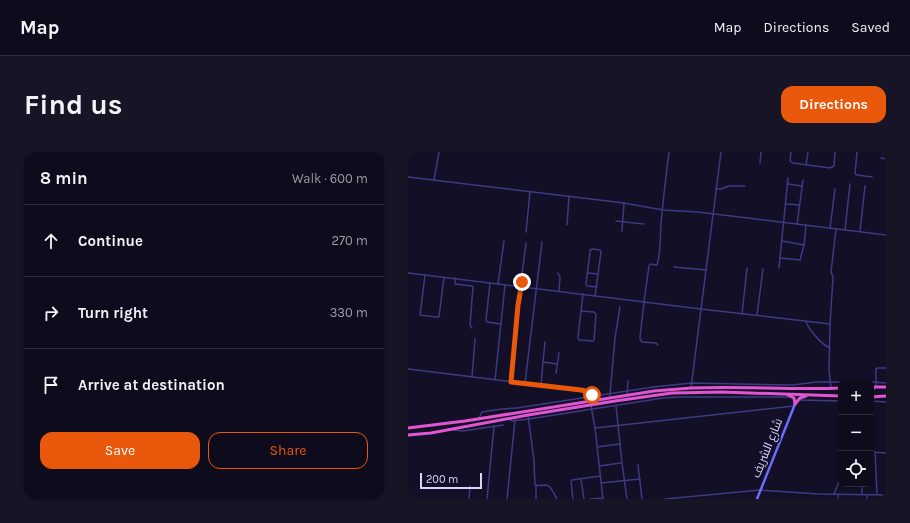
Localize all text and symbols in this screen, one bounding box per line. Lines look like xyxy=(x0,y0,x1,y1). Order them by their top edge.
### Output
text: Map xyxy=(20,17,59,39)
text: Map xyxy=(714,19,742,36)
text: Directions xyxy=(764,19,829,36)
text: Saved xyxy=(851,19,890,36)
button: Directions xyxy=(781,86,886,123)
text: Find us xyxy=(24,88,123,121)
text: 8 min xyxy=(40,168,88,188)
text: Walk · 600 m xyxy=(292,171,368,186)
icon: ahead xyxy=(40,230,62,252)
text: Continue xyxy=(78,232,143,250)
text: 270 m xyxy=(331,233,368,248)
route end xyxy=(513,273,531,291)
icon: right xyxy=(40,302,62,324)
text: Turn right xyxy=(78,304,148,322)
text: 330 m xyxy=(330,305,368,320)
icon: arrive xyxy=(40,374,62,396)
text: Arrive at destination xyxy=(78,376,225,394)
map controls xyxy=(838,379,874,487)
button: + xyxy=(838,379,874,415)
route start xyxy=(583,386,601,404)
button: − xyxy=(838,415,874,451)
street label: شارع الشريف xyxy=(749,416,786,480)
button: Save xyxy=(40,432,200,469)
button: Share xyxy=(208,432,368,469)
button: locate xyxy=(838,451,874,487)
scale bar xyxy=(420,471,482,490)
text: 200 m xyxy=(426,473,458,486)

